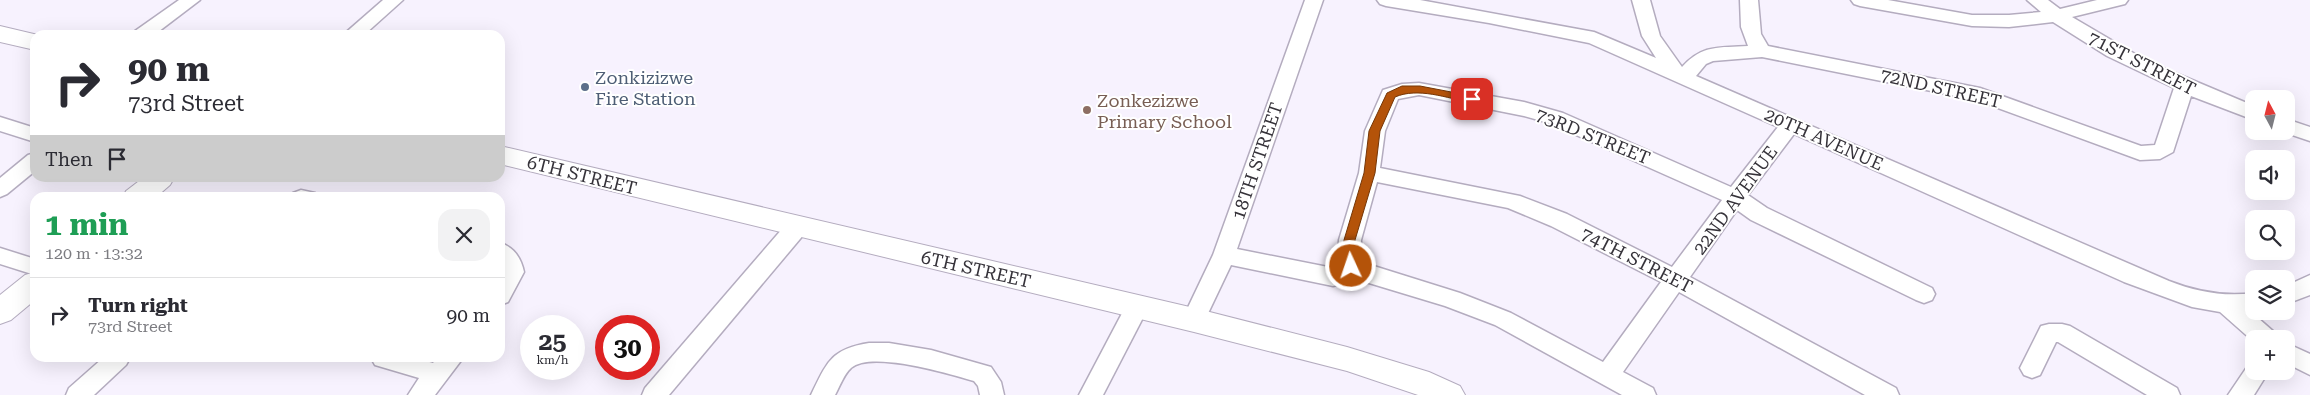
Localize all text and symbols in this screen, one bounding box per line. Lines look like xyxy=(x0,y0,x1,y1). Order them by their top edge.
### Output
street label: 71ST STREET xyxy=(2085,27,2199,99)
text: 90 m xyxy=(128,49,210,90)
icon: right xyxy=(45,50,110,115)
street label: 72ND STREET xyxy=(1878,64,2004,112)
place label: Zonkizizwe Fire Station xyxy=(595,67,696,109)
pin xyxy=(1451,78,1493,120)
marker: Zonkizizwe Fire Station xyxy=(579,81,591,93)
icon: arrive xyxy=(1458,85,1486,113)
place label: Zonkezizwe Primary School xyxy=(1097,90,1232,132)
north arrow xyxy=(2245,90,2295,140)
map controls xyxy=(2245,90,2295,380)
text: 73rd Street xyxy=(128,91,244,116)
street label: 18TH STREET xyxy=(1227,100,1287,222)
street label: 73RD STREET xyxy=(1533,103,1653,169)
street label: 20TH AVENUE xyxy=(1761,103,1887,175)
marker: Zonkezizwe Primary School xyxy=(1081,104,1093,116)
street label: 22ND AVENUE xyxy=(1689,142,1781,258)
icon: arrive xyxy=(103,145,131,173)
text: Then xyxy=(45,148,93,171)
button: sound xyxy=(2245,150,2295,200)
street label: 6TH STREET xyxy=(525,151,639,199)
text: 1 min xyxy=(45,207,128,242)
button: close xyxy=(438,209,490,261)
button: search xyxy=(2245,210,2295,260)
street label: 74TH STREET xyxy=(1578,223,1696,297)
position arrow xyxy=(1324,239,1376,291)
text: 120 m · 13:32 xyxy=(45,244,143,263)
street label: 6TH STREET xyxy=(919,246,1033,292)
button: layers xyxy=(2245,270,2295,320)
text: Turn right xyxy=(88,294,188,317)
icon: right xyxy=(45,301,73,329)
text: 90 m xyxy=(447,304,490,327)
speed limit sign: 30 xyxy=(595,315,660,380)
text: 73rd Street xyxy=(88,317,173,336)
text: 25 xyxy=(538,327,567,356)
button: + xyxy=(2245,330,2295,380)
text: km/h xyxy=(536,353,569,367)

